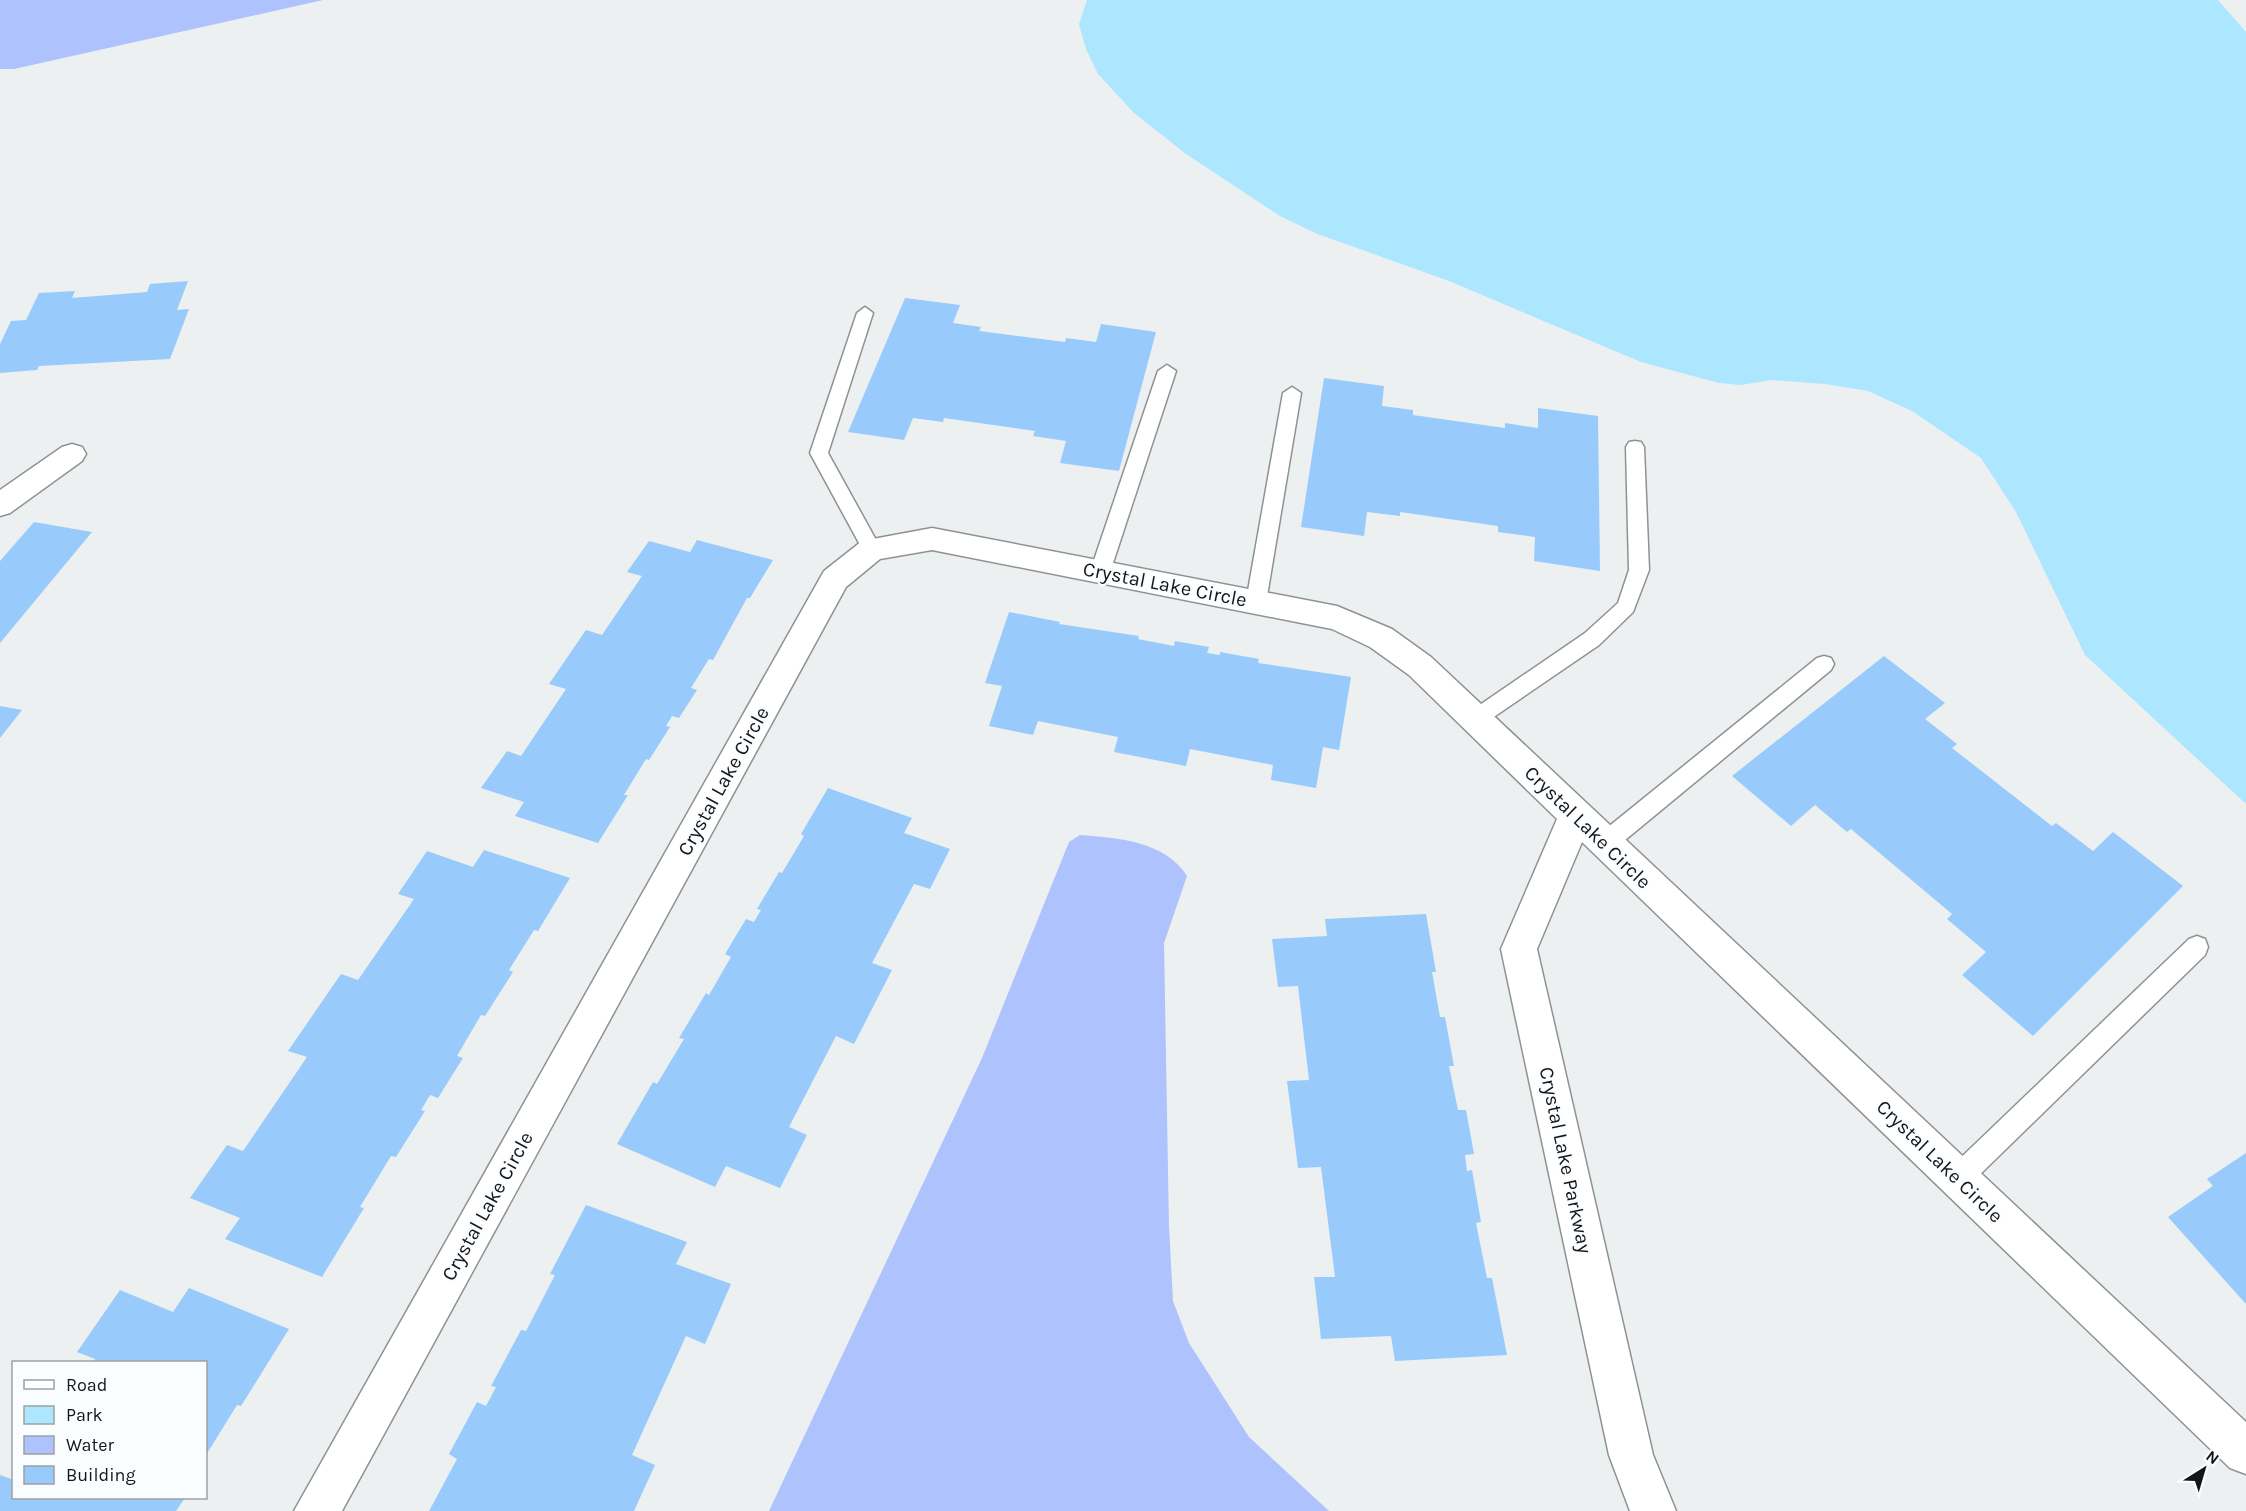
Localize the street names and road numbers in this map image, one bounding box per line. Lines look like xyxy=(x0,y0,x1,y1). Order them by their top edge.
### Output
street label: Crystal Lake Circle xyxy=(1081,557,1249,612)
street label: Crystal Lake Circle xyxy=(673,703,774,860)
street label: Crystal Lake Circle xyxy=(1520,761,1656,893)
street label: Crystal Lake Parkway xyxy=(1534,1065,1597,1256)
street label: Crystal Lake Circle xyxy=(1872,1095,2008,1227)
street label: Crystal Lake Circle xyxy=(437,1128,538,1285)

